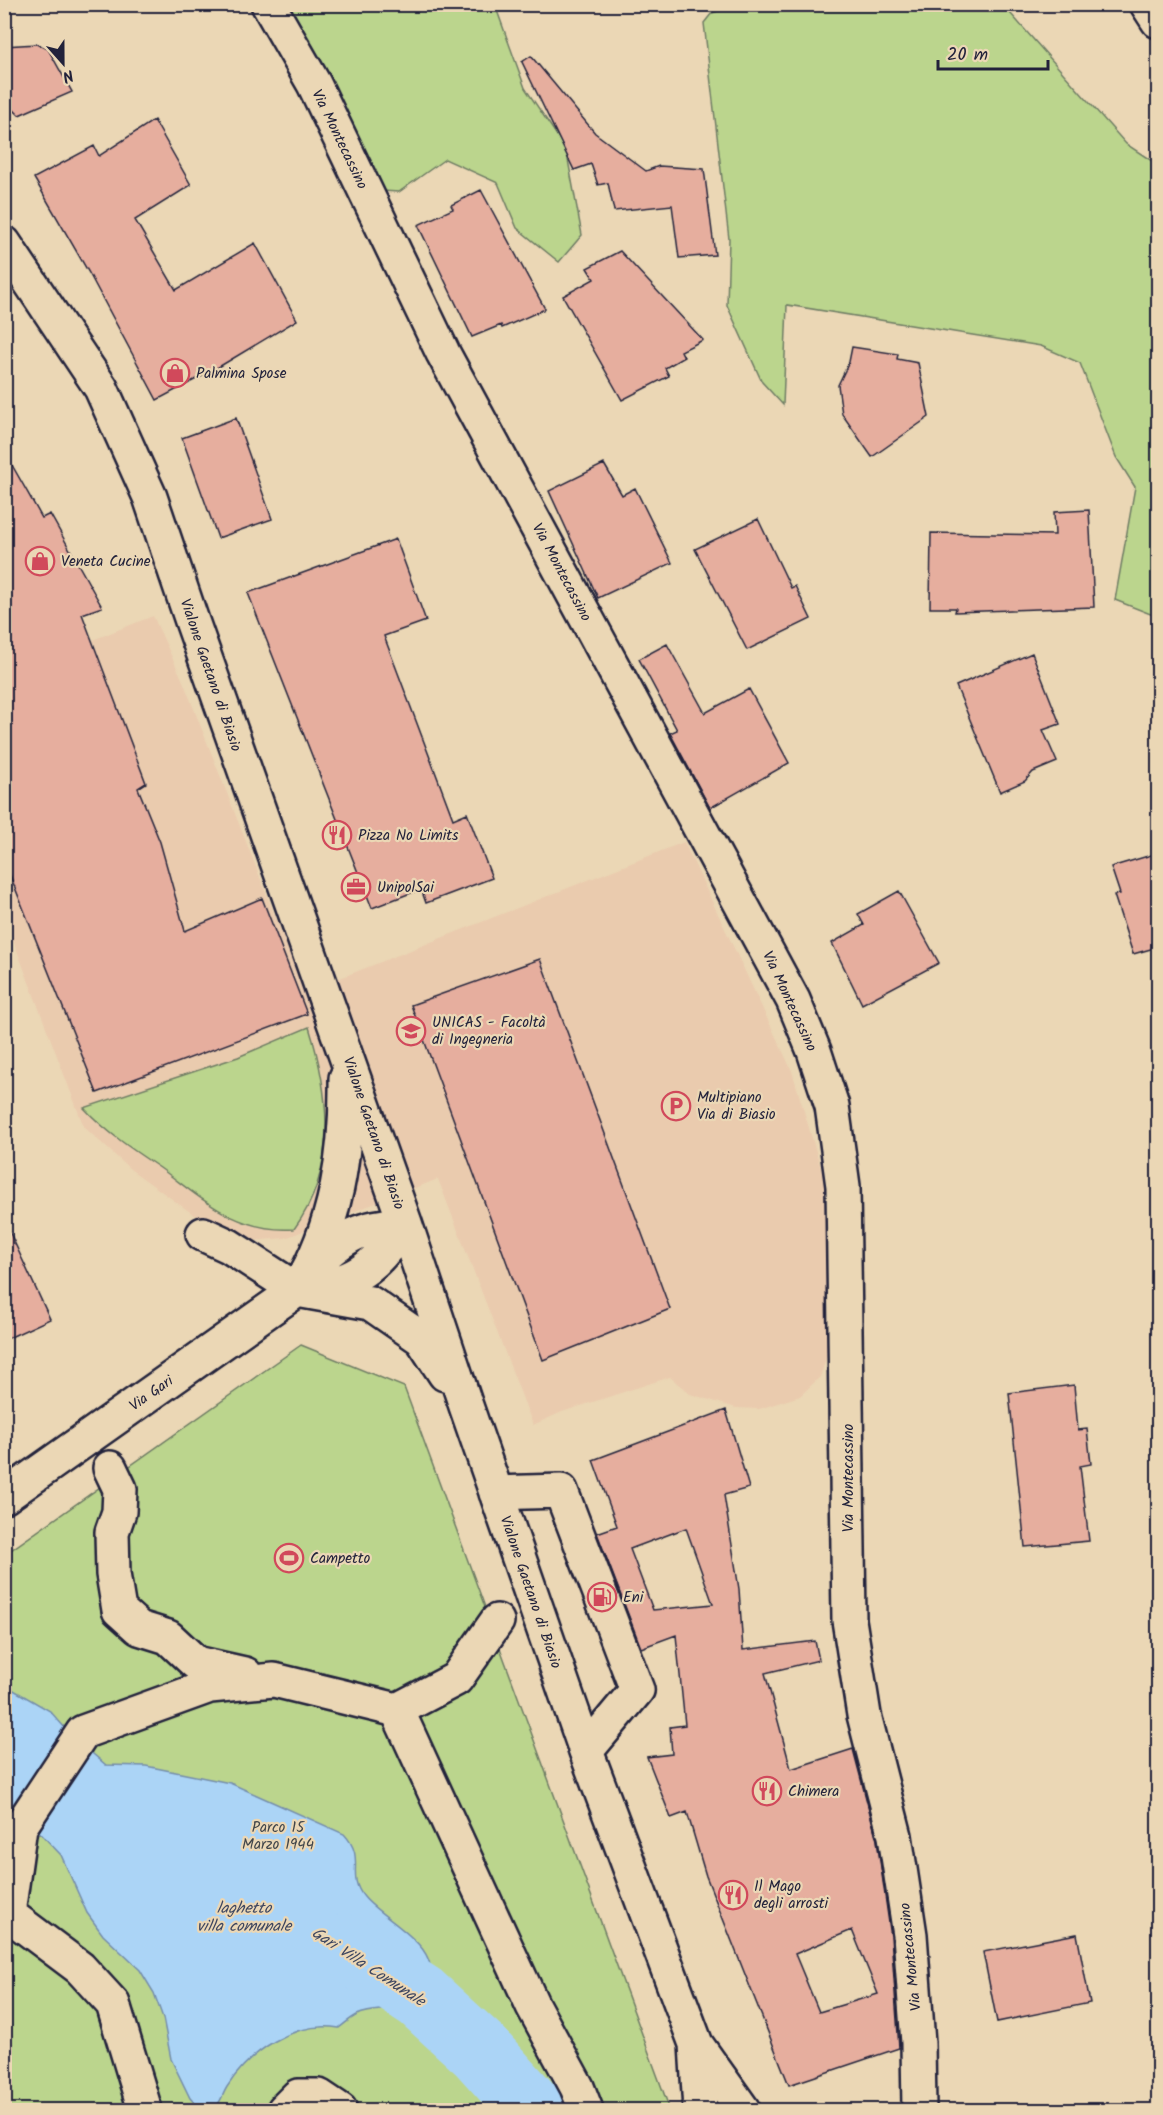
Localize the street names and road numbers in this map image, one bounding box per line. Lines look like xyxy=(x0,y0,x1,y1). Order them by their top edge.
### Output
street label: Via Montecassino xyxy=(305,85,374,194)
street label: Via Montecassino xyxy=(525,519,597,626)
street label: Vialone Gaetano di Biasio xyxy=(173,596,248,755)
street label: Via Montecassino xyxy=(755,947,823,1056)
street label: Vialone Gaetano di Biasio xyxy=(336,1054,411,1213)
street label: Via Gari xyxy=(124,1369,180,1418)
street label: Via Montecassino xyxy=(837,1423,861,1532)
street label: Vialone Gaetano di Biasio xyxy=(493,1513,568,1672)
street label: Via Montecassino xyxy=(893,1901,929,2012)

